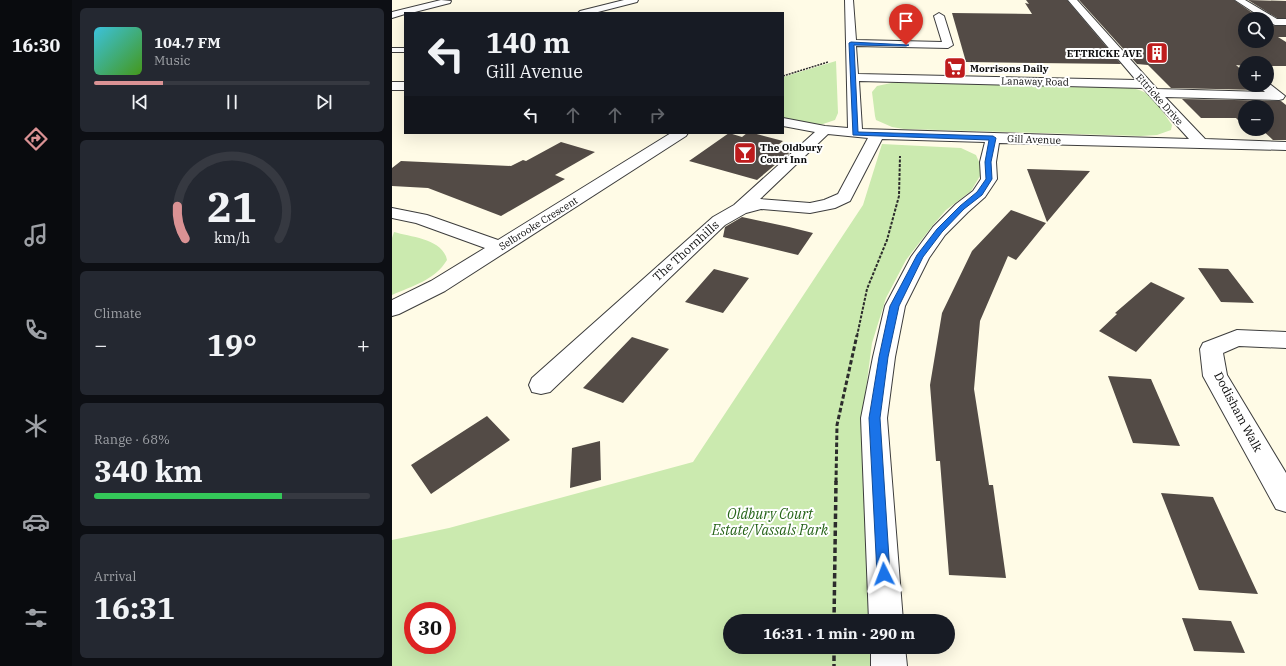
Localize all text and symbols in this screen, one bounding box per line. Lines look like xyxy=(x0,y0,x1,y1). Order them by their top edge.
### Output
pin xyxy=(889,4,923,45)
icon: arrive xyxy=(895,10,917,32)
map controls xyxy=(1238,12,1274,136)
button: search xyxy=(1238,12,1274,48)
text: 140 m xyxy=(486,24,570,61)
icon: left xyxy=(420,28,472,80)
text: 104.7 FM xyxy=(154,33,221,52)
text: 16:30 xyxy=(12,34,60,57)
building icon: ETTRICKE AVE xyxy=(1144,40,1170,66)
place label: ETTRICKE AVE xyxy=(1067,47,1142,60)
text: Music xyxy=(154,52,191,69)
supermarket icon: Morrisons Daily xyxy=(942,55,968,81)
button: + xyxy=(1238,56,1274,92)
text: Gill Avenue xyxy=(486,60,583,83)
place label: Morrisons Daily xyxy=(970,62,1049,75)
street label: Ettricke Drive xyxy=(1133,71,1186,128)
street label: Lanaway Road xyxy=(1001,74,1069,89)
icon: previous xyxy=(129,91,151,113)
icon: pause xyxy=(221,91,243,113)
icon: next xyxy=(313,91,335,113)
button: − xyxy=(1238,100,1274,136)
icon: left xyxy=(520,104,542,126)
icon: ahead xyxy=(562,104,584,126)
icon: ahead xyxy=(604,104,626,126)
icon: right xyxy=(646,104,668,126)
icon: directions xyxy=(22,125,50,153)
street label: Gill Avenue xyxy=(1007,132,1061,147)
bar icon: The Oldbury Court Inn xyxy=(732,140,758,166)
place label: The Oldbury Court Inn xyxy=(760,141,823,166)
text: 21 xyxy=(207,179,257,233)
street label: Selbrooke Crescent xyxy=(496,194,581,253)
street label: The Thornhills xyxy=(649,217,722,284)
icon: music xyxy=(22,221,50,249)
text: km/h xyxy=(214,228,250,247)
text: Climate xyxy=(94,305,141,322)
icon: phone xyxy=(22,316,50,344)
text: 19° xyxy=(207,325,257,364)
text: − xyxy=(94,330,107,359)
text: + xyxy=(357,330,370,359)
street label: Dodisham Walk xyxy=(1211,369,1266,454)
icon: climate xyxy=(22,412,50,440)
text: Range · 68% xyxy=(94,431,170,448)
text: 340 km xyxy=(94,451,203,490)
park label: Oldbury Court Estate/Vassals Park xyxy=(711,505,829,539)
icon: car xyxy=(22,508,50,536)
position arrow xyxy=(863,553,905,595)
text: Arrival xyxy=(94,568,136,585)
text: 16:31 xyxy=(94,588,175,627)
speed limit sign: 30 xyxy=(404,602,456,654)
icon: filters xyxy=(22,604,50,632)
text: 16:31 · 1 min · 290 m xyxy=(763,624,915,643)

